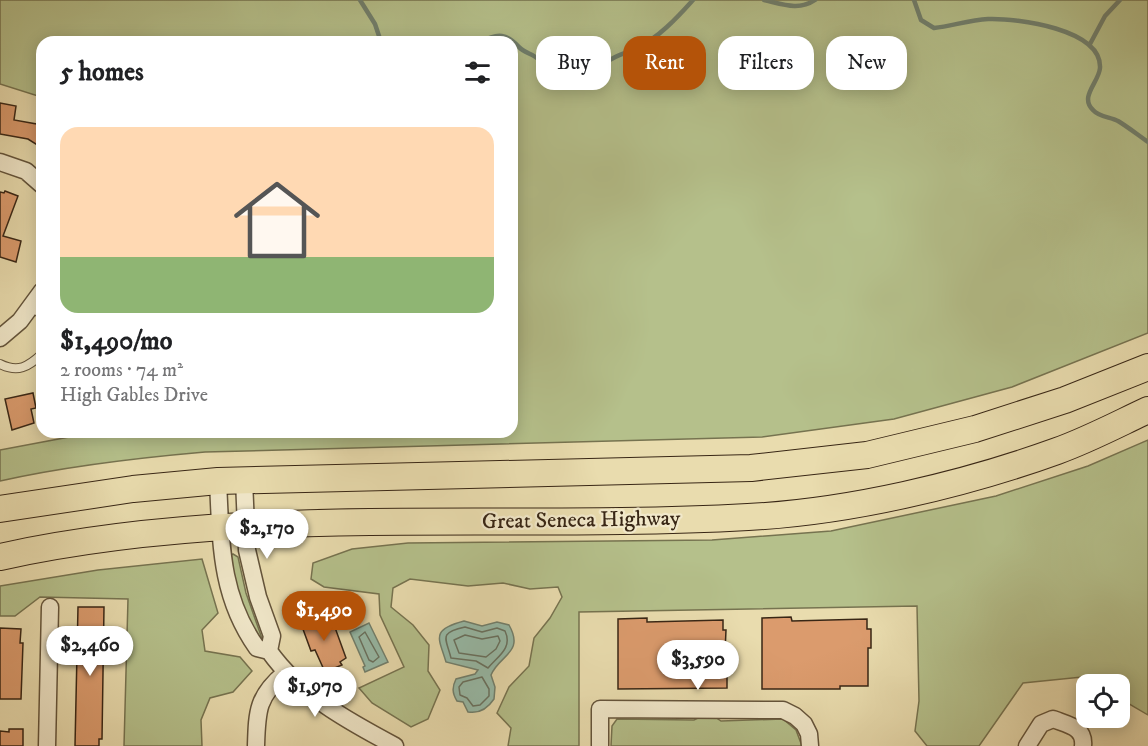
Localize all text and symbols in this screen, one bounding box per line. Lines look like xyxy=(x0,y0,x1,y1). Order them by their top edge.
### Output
chip: Buy xyxy=(536,36,611,90)
chip: Rent xyxy=(623,36,706,90)
chip: Filters xyxy=(718,36,814,90)
chip: New xyxy=(826,36,907,90)
text: 5 homes xyxy=(60,56,144,89)
icon: filters xyxy=(461,56,494,89)
icon: home xyxy=(223,166,331,274)
text: $1,490/mo xyxy=(60,325,172,358)
text: 2 rooms · 74 m² xyxy=(60,358,183,383)
text: High Gables Drive xyxy=(60,383,208,408)
street label: Great Seneca Highway xyxy=(482,505,681,535)
pin: $2,170 xyxy=(218,509,316,560)
text: $2,170 xyxy=(240,516,294,541)
pin: $1,490 xyxy=(275,591,373,642)
text: $1,490 xyxy=(296,598,352,623)
pin: $2,460 xyxy=(41,626,139,677)
text: $2,460 xyxy=(60,633,120,658)
pin: $3,590 xyxy=(649,640,747,691)
text: $3,590 xyxy=(671,647,725,672)
pin: $1,970 xyxy=(266,667,364,718)
text: $1,970 xyxy=(288,674,342,699)
map controls xyxy=(1076,674,1130,728)
button: locate xyxy=(1076,674,1130,728)

